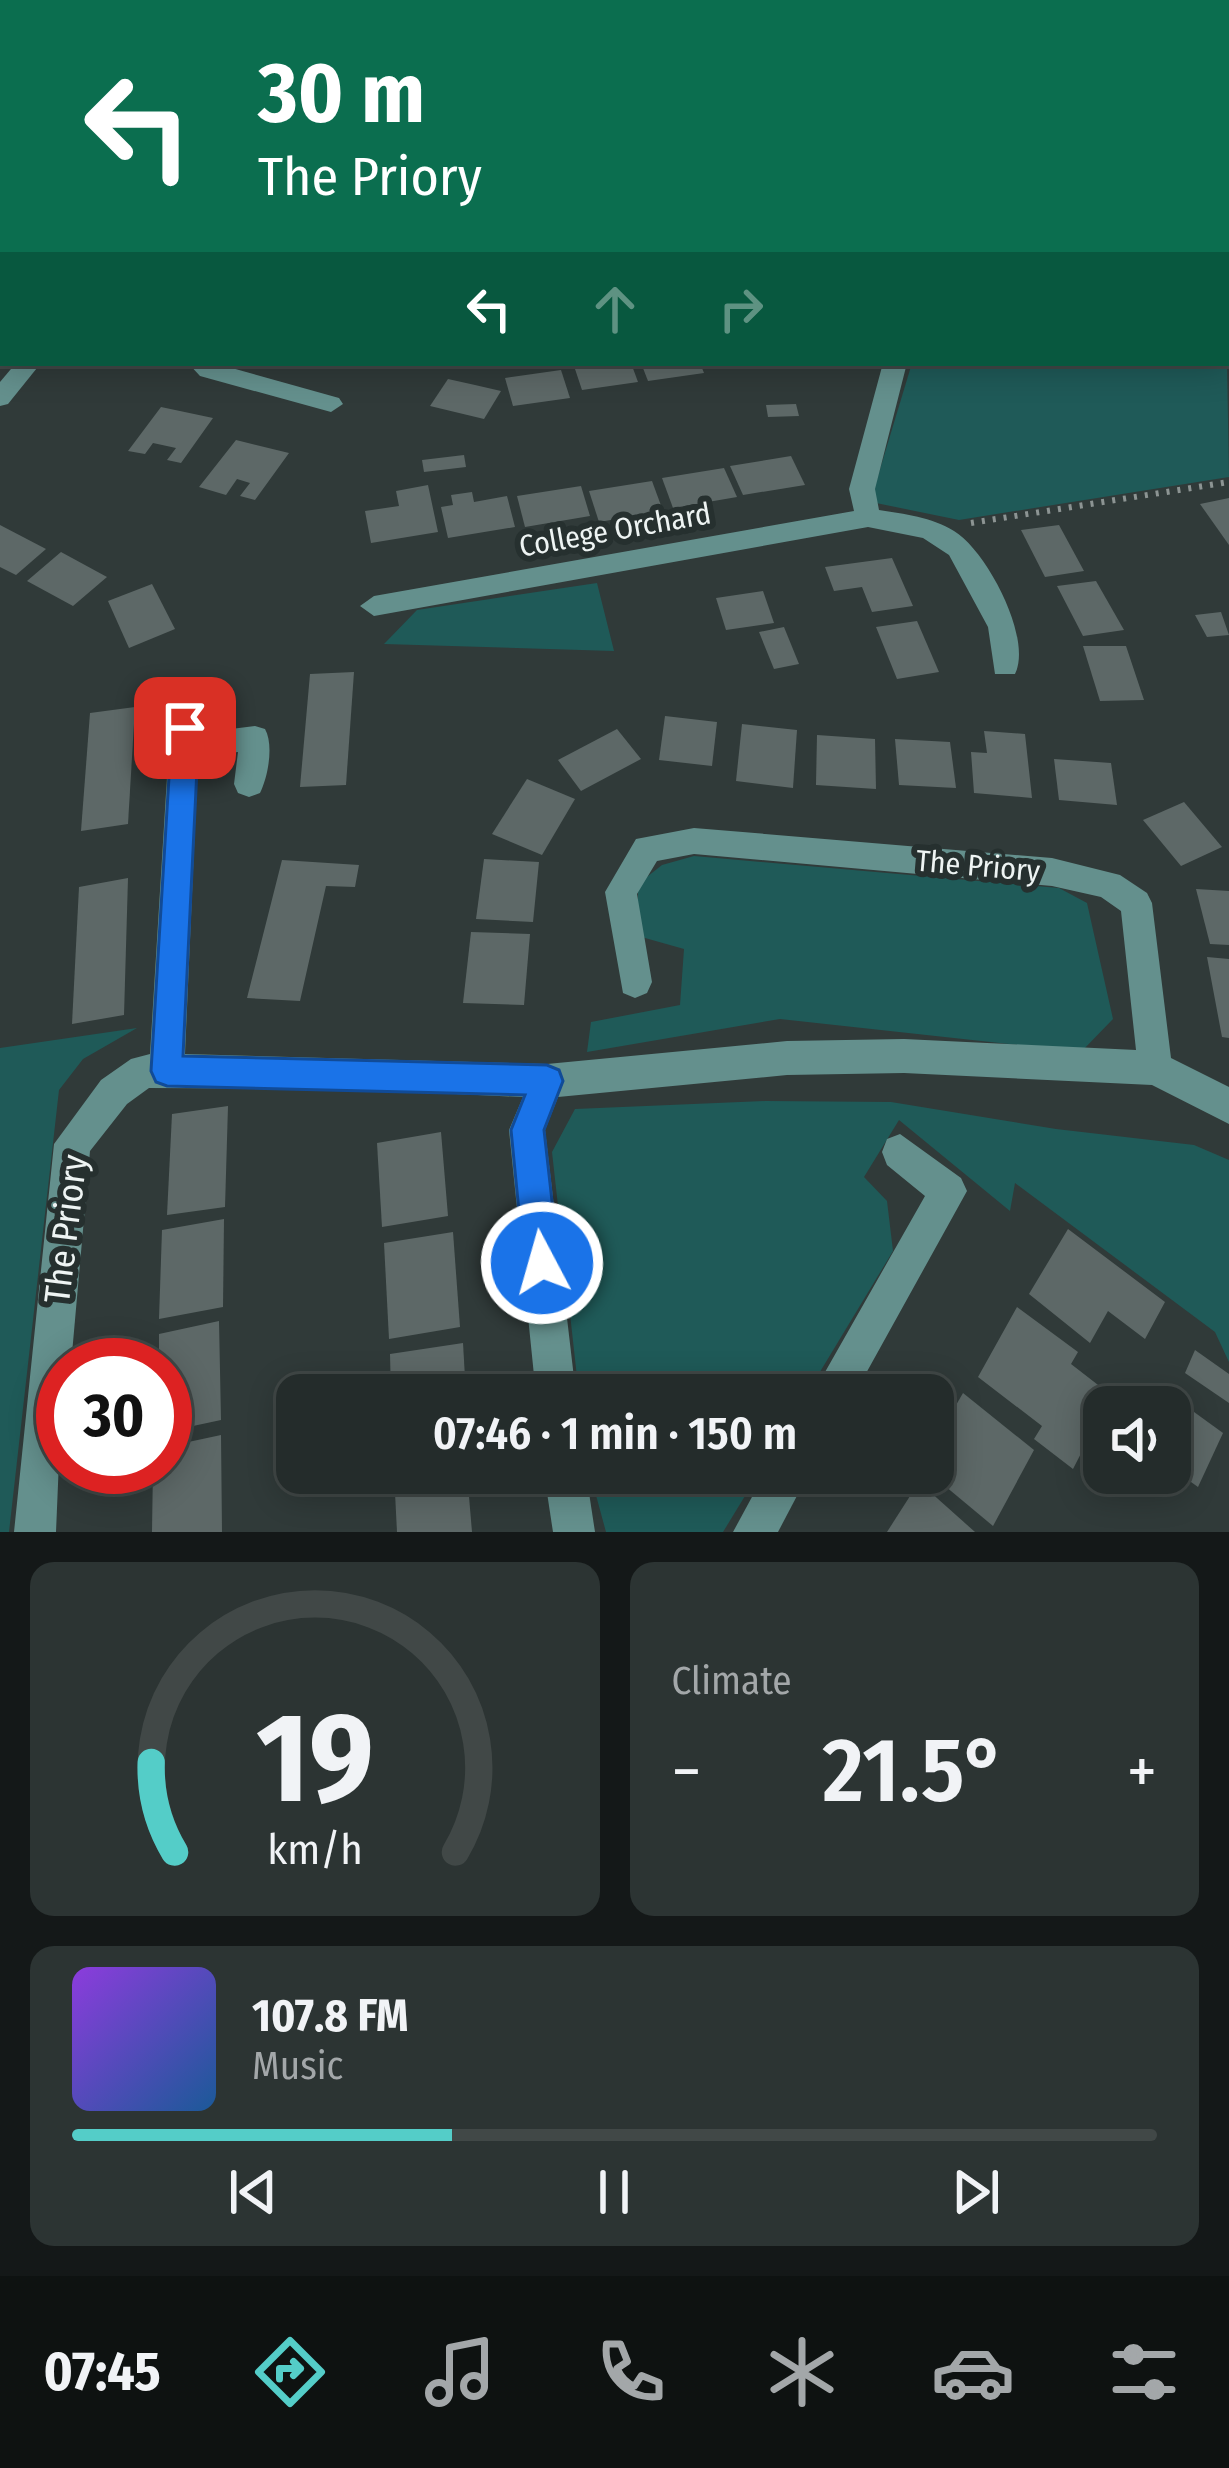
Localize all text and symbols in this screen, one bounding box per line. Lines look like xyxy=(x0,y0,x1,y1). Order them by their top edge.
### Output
text: 30 m xyxy=(258,43,425,144)
icon: left xyxy=(60,48,216,204)
text: The Priory xyxy=(258,145,482,209)
icon: left xyxy=(456,276,522,342)
icon: ahead xyxy=(582,276,648,342)
icon: right xyxy=(708,276,774,342)
street label: College Orchard xyxy=(516,495,714,565)
pin xyxy=(134,677,236,779)
icon: arrive xyxy=(152,695,218,761)
street label: The Priory xyxy=(915,843,1042,889)
street label: The Priory xyxy=(35,1152,97,1306)
position arrow xyxy=(479,1200,605,1326)
speed limit sign: 30 xyxy=(36,1338,192,1494)
map controls xyxy=(1083,1386,1191,1494)
button: sound xyxy=(1083,1386,1191,1494)
text: 07:46 · 1 min · 150 m xyxy=(433,1407,797,1461)
text: Climate xyxy=(672,1658,792,1704)
text: 19 xyxy=(256,1684,373,1834)
text: 21.5° xyxy=(823,1717,1006,1825)
text: − xyxy=(672,1732,701,1811)
text: + xyxy=(1127,1732,1157,1811)
text: km/h xyxy=(267,1824,363,1875)
text: 107.8 FM xyxy=(252,1989,408,2043)
text: Music xyxy=(252,2043,343,2089)
icon: previous xyxy=(220,2159,286,2225)
icon: pause xyxy=(581,2159,647,2225)
icon: next xyxy=(943,2159,1009,2225)
icon: directions xyxy=(248,2330,332,2414)
icon: music xyxy=(418,2330,502,2414)
icon: phone xyxy=(589,2330,673,2414)
icon: climate xyxy=(760,2330,844,2414)
icon: car xyxy=(931,2330,1015,2414)
icon: filters xyxy=(1102,2330,1186,2414)
text: 07:45 xyxy=(43,2340,161,2404)

